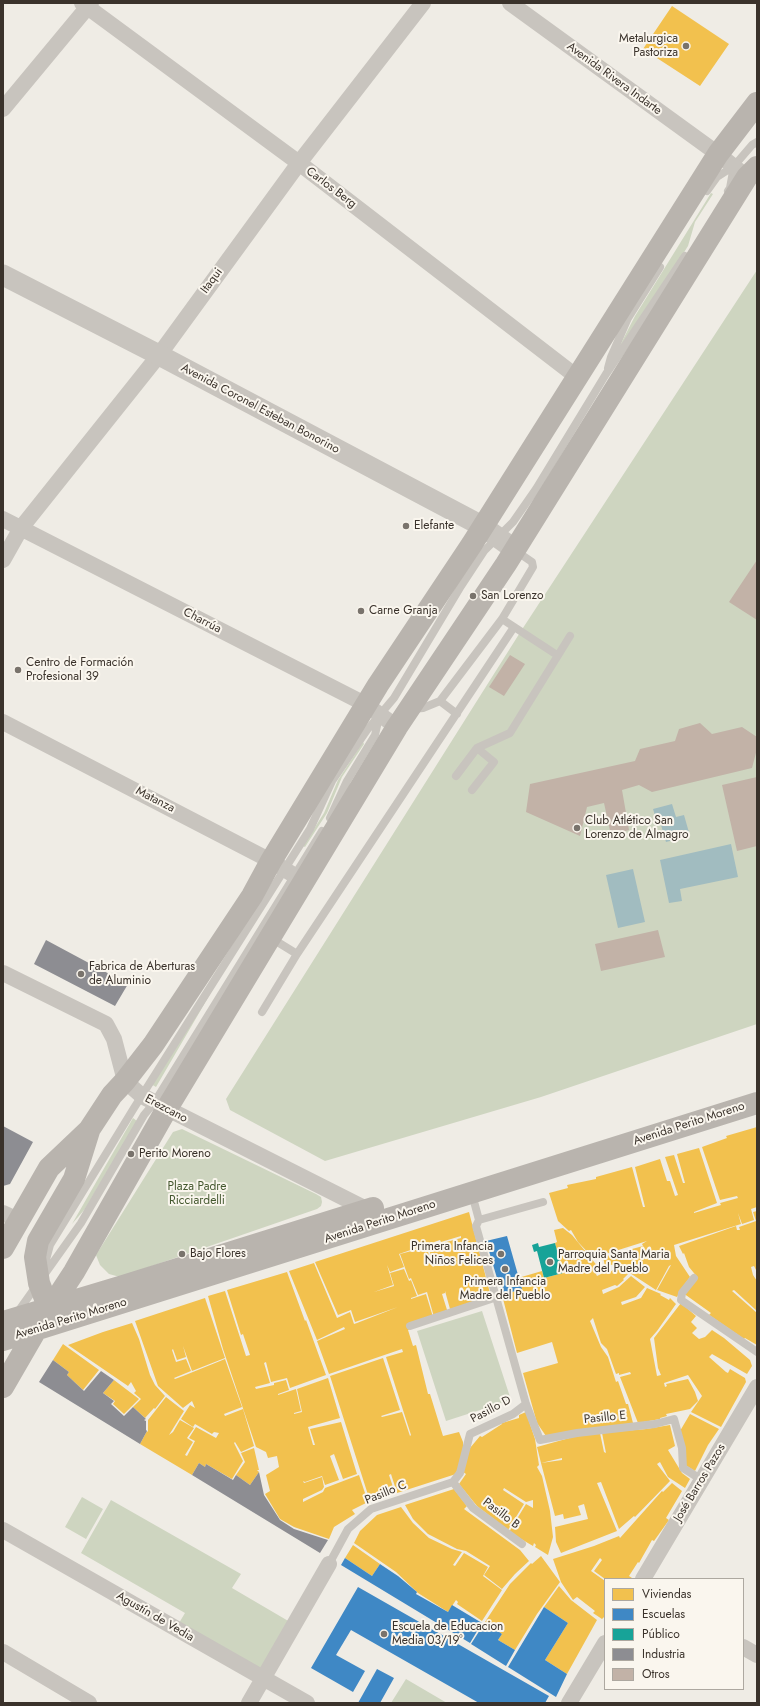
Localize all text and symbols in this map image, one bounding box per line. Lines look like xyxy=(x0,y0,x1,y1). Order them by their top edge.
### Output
place label: Metalurgica Pastoriza xyxy=(619,32,678,60)
street label: Avenida Rivera Indarte xyxy=(564,40,664,118)
marker: Metalurgica Pastoriza xyxy=(681,41,691,51)
street label: Carlos Berg xyxy=(303,164,359,212)
street label: Itaqui xyxy=(198,266,226,296)
street label: Avenida Coronel Esteban Bonorino xyxy=(178,361,342,457)
place label: Elefante xyxy=(414,519,454,533)
marker: Elefante xyxy=(401,521,411,531)
place label: San Lorenzo xyxy=(481,589,544,603)
marker: San Lorenzo xyxy=(468,591,478,601)
place label: Carne Granja xyxy=(369,604,437,618)
street label: Charrúa xyxy=(181,605,223,637)
marker: Carne Granja xyxy=(356,606,366,616)
place label: Centro de Formación Profesional 39 xyxy=(26,656,133,684)
marker: Centro de Formación Profesional 39 xyxy=(13,665,23,675)
street label: Matanza xyxy=(133,784,177,816)
place label: Club Atlético San Lorenzo de Almagro xyxy=(585,814,689,842)
marker: Club Atlético San Lorenzo de Almagro xyxy=(572,823,582,833)
place label: Fabrica de Aberturas de Aluminio xyxy=(89,960,195,988)
marker: Fabrica de Aberturas de Aluminio xyxy=(76,969,86,979)
street label: Erezcano xyxy=(142,1092,190,1126)
street label: Avenida Perito Moreno xyxy=(632,1099,746,1149)
place label: Perito Moreno xyxy=(139,1147,211,1161)
marker: Perito Moreno xyxy=(126,1149,136,1159)
park label: Plaza Padre Ricciardelli xyxy=(168,1180,226,1208)
street label: Avenida Perito Moreno xyxy=(323,1197,437,1247)
place label: Primera Infancia Niños Felices xyxy=(411,1240,493,1268)
place label: Bajo Flores xyxy=(190,1247,246,1261)
place label: Parroquia Santa Maria Madre del Pueblo xyxy=(558,1248,670,1276)
marker: Bajo Flores xyxy=(177,1249,187,1259)
marker: Primera Infancia Niños Felices xyxy=(496,1249,506,1259)
marker: Parroquia Santa Maria Madre del Pueblo xyxy=(545,1257,555,1267)
marker: Primera Infancia Madre del Pueblo xyxy=(500,1264,510,1274)
place label: Primera Infancia Madre del Pueblo xyxy=(460,1275,550,1303)
street label: Avenida Perito Moreno xyxy=(13,1295,129,1343)
street label: Pasillo D xyxy=(468,1393,514,1427)
street label: Pasillo E xyxy=(583,1409,627,1427)
street label: José Barros Pazos xyxy=(671,1441,729,1525)
street label: Pasillo C xyxy=(363,1478,409,1508)
street label: Pasillo B xyxy=(480,1496,522,1532)
legend xyxy=(604,1578,744,1690)
text: Viviendas xyxy=(642,1585,691,1603)
street label: Agustín de Vedia xyxy=(114,1589,196,1645)
text: Escuelas xyxy=(642,1605,685,1623)
place label: Escuela de Educacion Media 03/19° xyxy=(392,1620,503,1648)
text: Público xyxy=(642,1625,680,1643)
marker: Escuela de Educacion Media 03/19° xyxy=(379,1629,389,1639)
text: Industria xyxy=(642,1645,685,1663)
text: Otros xyxy=(642,1665,670,1683)

